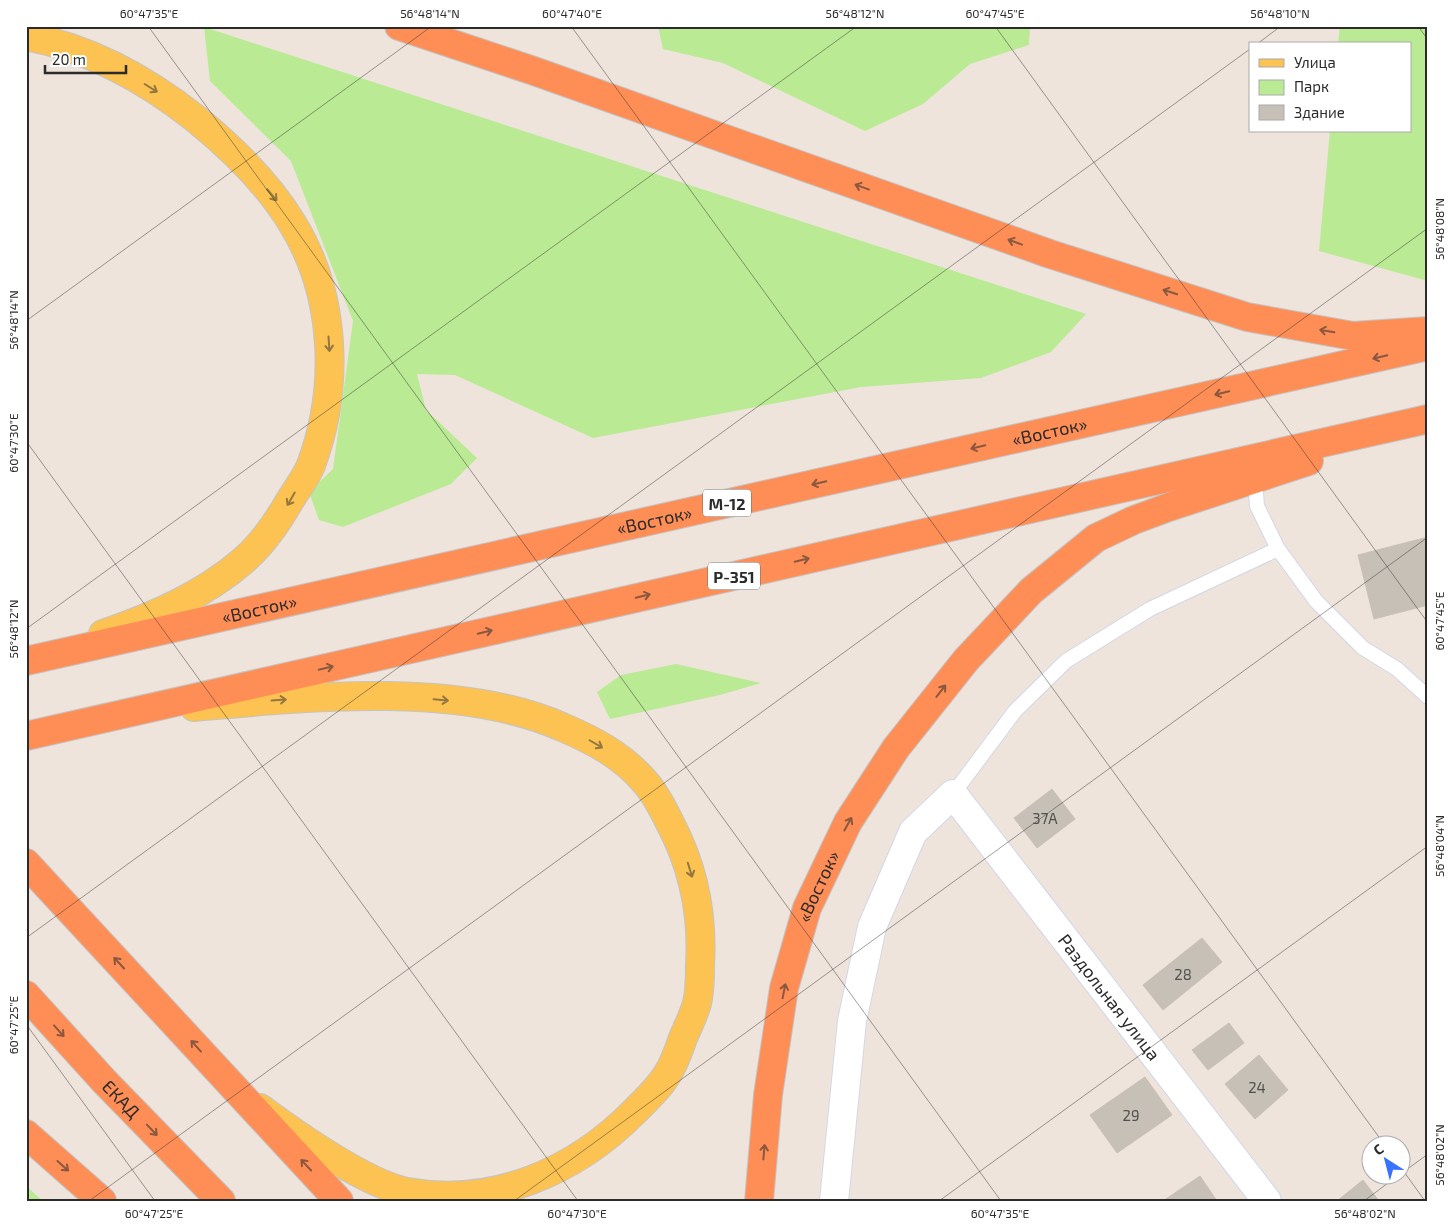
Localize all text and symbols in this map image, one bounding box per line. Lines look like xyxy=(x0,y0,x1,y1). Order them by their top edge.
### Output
text: 60°47'35"E xyxy=(120,6,179,20)
text: 56°48'14"N xyxy=(400,6,460,20)
text: 60°47'40"E xyxy=(542,6,602,20)
text: 56°48'12"N xyxy=(825,6,885,20)
text: 60°47'45"E xyxy=(965,6,1025,20)
text: 56°48'10"N xyxy=(1250,6,1310,20)
scale bar xyxy=(45,42,126,74)
legend xyxy=(1249,42,1412,132)
text: 20 m xyxy=(52,50,86,68)
text: Улица xyxy=(1294,53,1336,71)
text: Парк xyxy=(1294,77,1329,95)
one-way arrow xyxy=(144,83,158,93)
text: Здание xyxy=(1294,103,1345,121)
one-way arrow xyxy=(855,182,870,191)
one-way arrow xyxy=(267,188,278,201)
text: 56°48'08"N xyxy=(1432,198,1446,260)
one-way arrow xyxy=(1008,237,1024,246)
one-way arrow xyxy=(1162,287,1178,297)
text: 56°48'14"N xyxy=(6,290,20,350)
one-way arrow xyxy=(1319,326,1335,336)
one-way arrow xyxy=(324,336,334,352)
one-way arrow xyxy=(1373,353,1389,362)
one-way arrow xyxy=(1214,388,1230,398)
street label: «Восток» xyxy=(1010,412,1089,450)
text: 60°47'30"E xyxy=(6,413,20,473)
one-way arrow xyxy=(970,443,986,452)
one-way arrow xyxy=(812,479,828,488)
road number: М-12 xyxy=(703,489,751,516)
one-way arrow xyxy=(286,492,296,507)
street label: «Восток» xyxy=(615,501,694,539)
one-way arrow xyxy=(793,555,809,565)
road number: Р-351 xyxy=(708,562,760,590)
street label: «Восток» xyxy=(220,590,299,628)
one-way arrow xyxy=(635,591,651,600)
text: 60°47'45"E xyxy=(1432,591,1446,651)
text: 56°48'12"N xyxy=(6,599,20,659)
one-way arrow xyxy=(476,627,492,636)
one-way arrow xyxy=(318,663,334,672)
one-way arrow xyxy=(936,685,947,698)
one-way arrow xyxy=(433,695,449,705)
one-way arrow xyxy=(270,696,286,705)
one-way arrow xyxy=(588,739,602,749)
house number: 37А xyxy=(1032,809,1058,827)
text: 56°48'04"N xyxy=(1432,815,1446,877)
one-way arrow xyxy=(843,816,853,831)
street label: «Восток» xyxy=(793,847,844,925)
one-way arrow xyxy=(686,862,695,878)
street label: Раздольная улица xyxy=(1054,929,1165,1065)
one-way arrow xyxy=(113,956,125,969)
house number: 28 xyxy=(1174,965,1192,983)
one-way arrow xyxy=(780,984,789,1000)
text: 60°47'25"E xyxy=(6,995,20,1054)
one-way arrow xyxy=(53,1025,65,1038)
one-way arrow xyxy=(190,1040,202,1052)
street label: ЕКАД xyxy=(98,1075,145,1122)
house number: 24 xyxy=(1248,1078,1266,1096)
house number: 29 xyxy=(1122,1106,1140,1124)
one-way arrow xyxy=(145,1123,157,1135)
text: 56°48'02"N xyxy=(1432,1124,1446,1186)
north arrow xyxy=(1362,1134,1412,1184)
text: С xyxy=(1370,1140,1386,1158)
one-way arrow xyxy=(759,1144,768,1160)
one-way arrow xyxy=(300,1159,312,1172)
one-way arrow xyxy=(56,1160,69,1172)
text: 60°47'25"E xyxy=(125,1206,184,1220)
text: 60°47'30"E xyxy=(547,1206,607,1220)
text: 60°47'35"E xyxy=(971,1206,1030,1220)
text: 56°48'02"N xyxy=(1334,1206,1396,1220)

